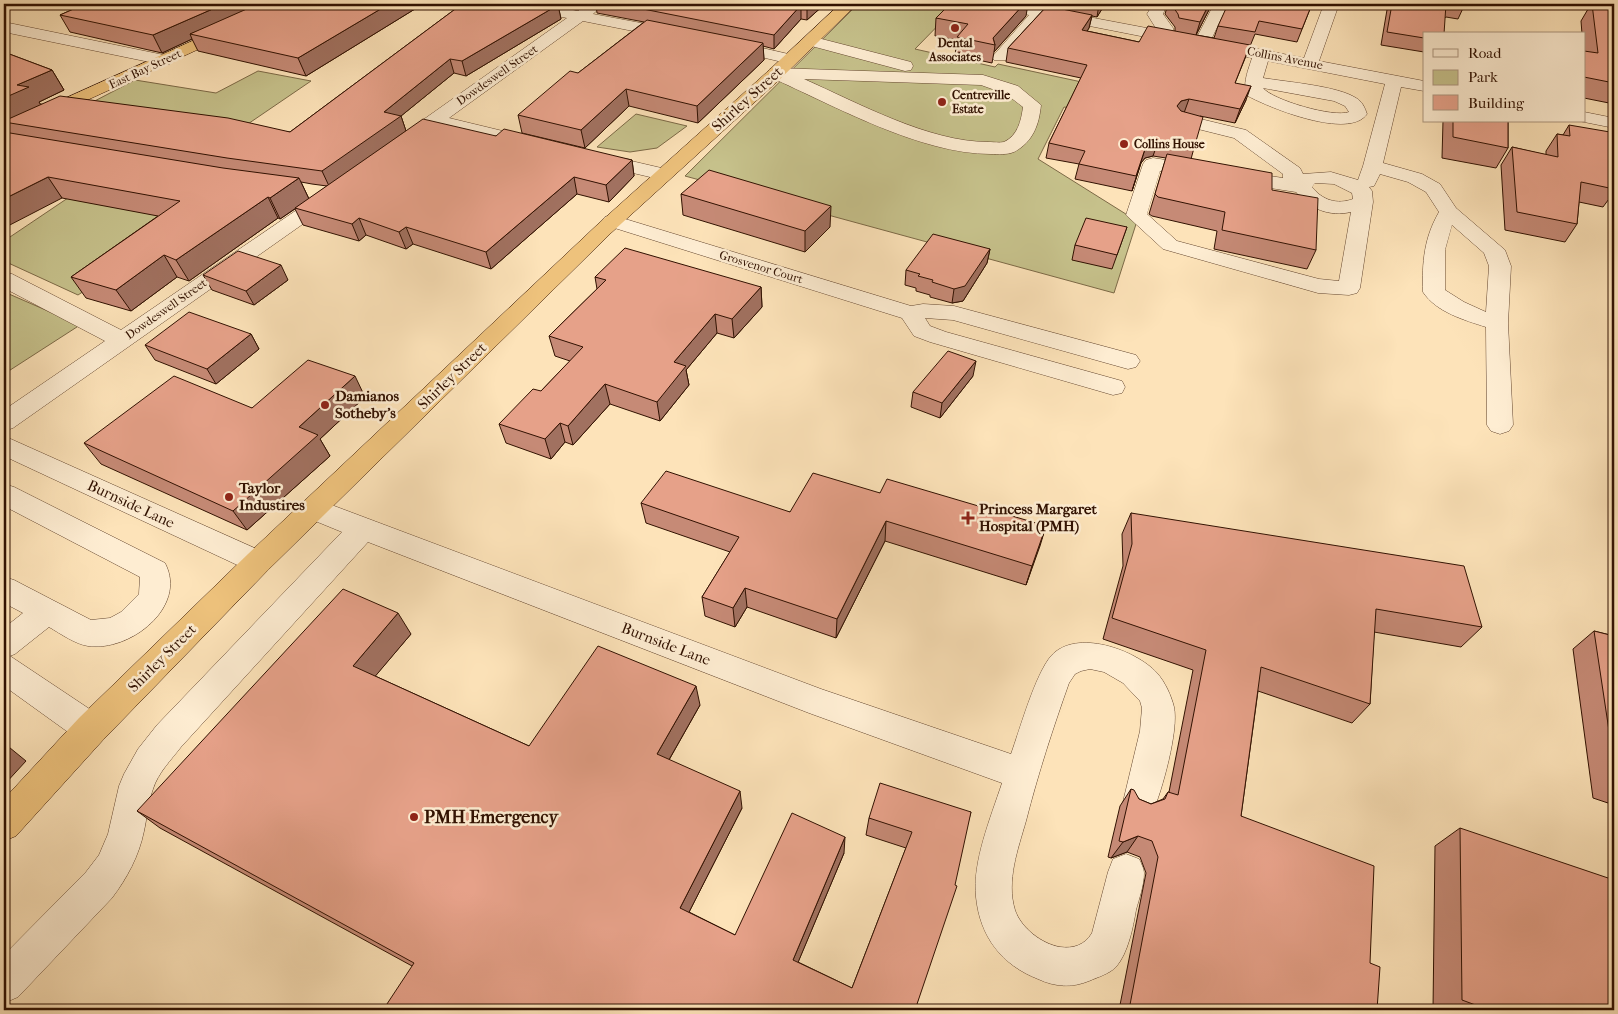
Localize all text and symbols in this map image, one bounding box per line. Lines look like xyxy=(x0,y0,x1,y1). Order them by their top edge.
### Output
marker: Dental Associates xyxy=(949,22,961,34)
legend xyxy=(1423,32,1586,122)
place label: Dental Associates xyxy=(928,36,981,64)
street label: Dowdeswell Street xyxy=(454,41,541,108)
street label: Collins Avenue xyxy=(1246,44,1324,72)
text: Road xyxy=(1468,44,1502,62)
street label: East Bay Street xyxy=(107,46,184,92)
street label: Shirley Street xyxy=(708,62,787,135)
text: Park xyxy=(1468,68,1498,86)
place label: Centreville Estate xyxy=(952,88,1010,116)
text: Building xyxy=(1468,94,1525,112)
marker: Centreville Estate xyxy=(936,96,948,108)
place label: Collins House xyxy=(1134,137,1205,151)
marker: Collins House xyxy=(1118,138,1130,150)
street label: Grosvenor Court xyxy=(718,248,805,287)
street label: Dowdeswell Street xyxy=(123,275,210,342)
street label: Shirley Street xyxy=(414,338,491,413)
place label: Damianos Sotheby's xyxy=(335,387,399,422)
marker: Damianos Sotheby's xyxy=(319,399,331,411)
street label: Burnside Lane xyxy=(85,476,178,532)
place label: Taylor Industires xyxy=(238,479,305,514)
marker: Taylor Industires xyxy=(223,491,235,503)
place label: Princess Margaret Hospital (PMH) xyxy=(979,500,1097,535)
marker: Princess Margaret Hospital (PMH) xyxy=(961,511,975,525)
street label: Burnside Lane xyxy=(619,619,714,669)
street label: Shirley Street xyxy=(124,620,200,696)
place label: PMH Emergency xyxy=(424,807,559,828)
marker: PMH Emergency xyxy=(408,811,420,823)

